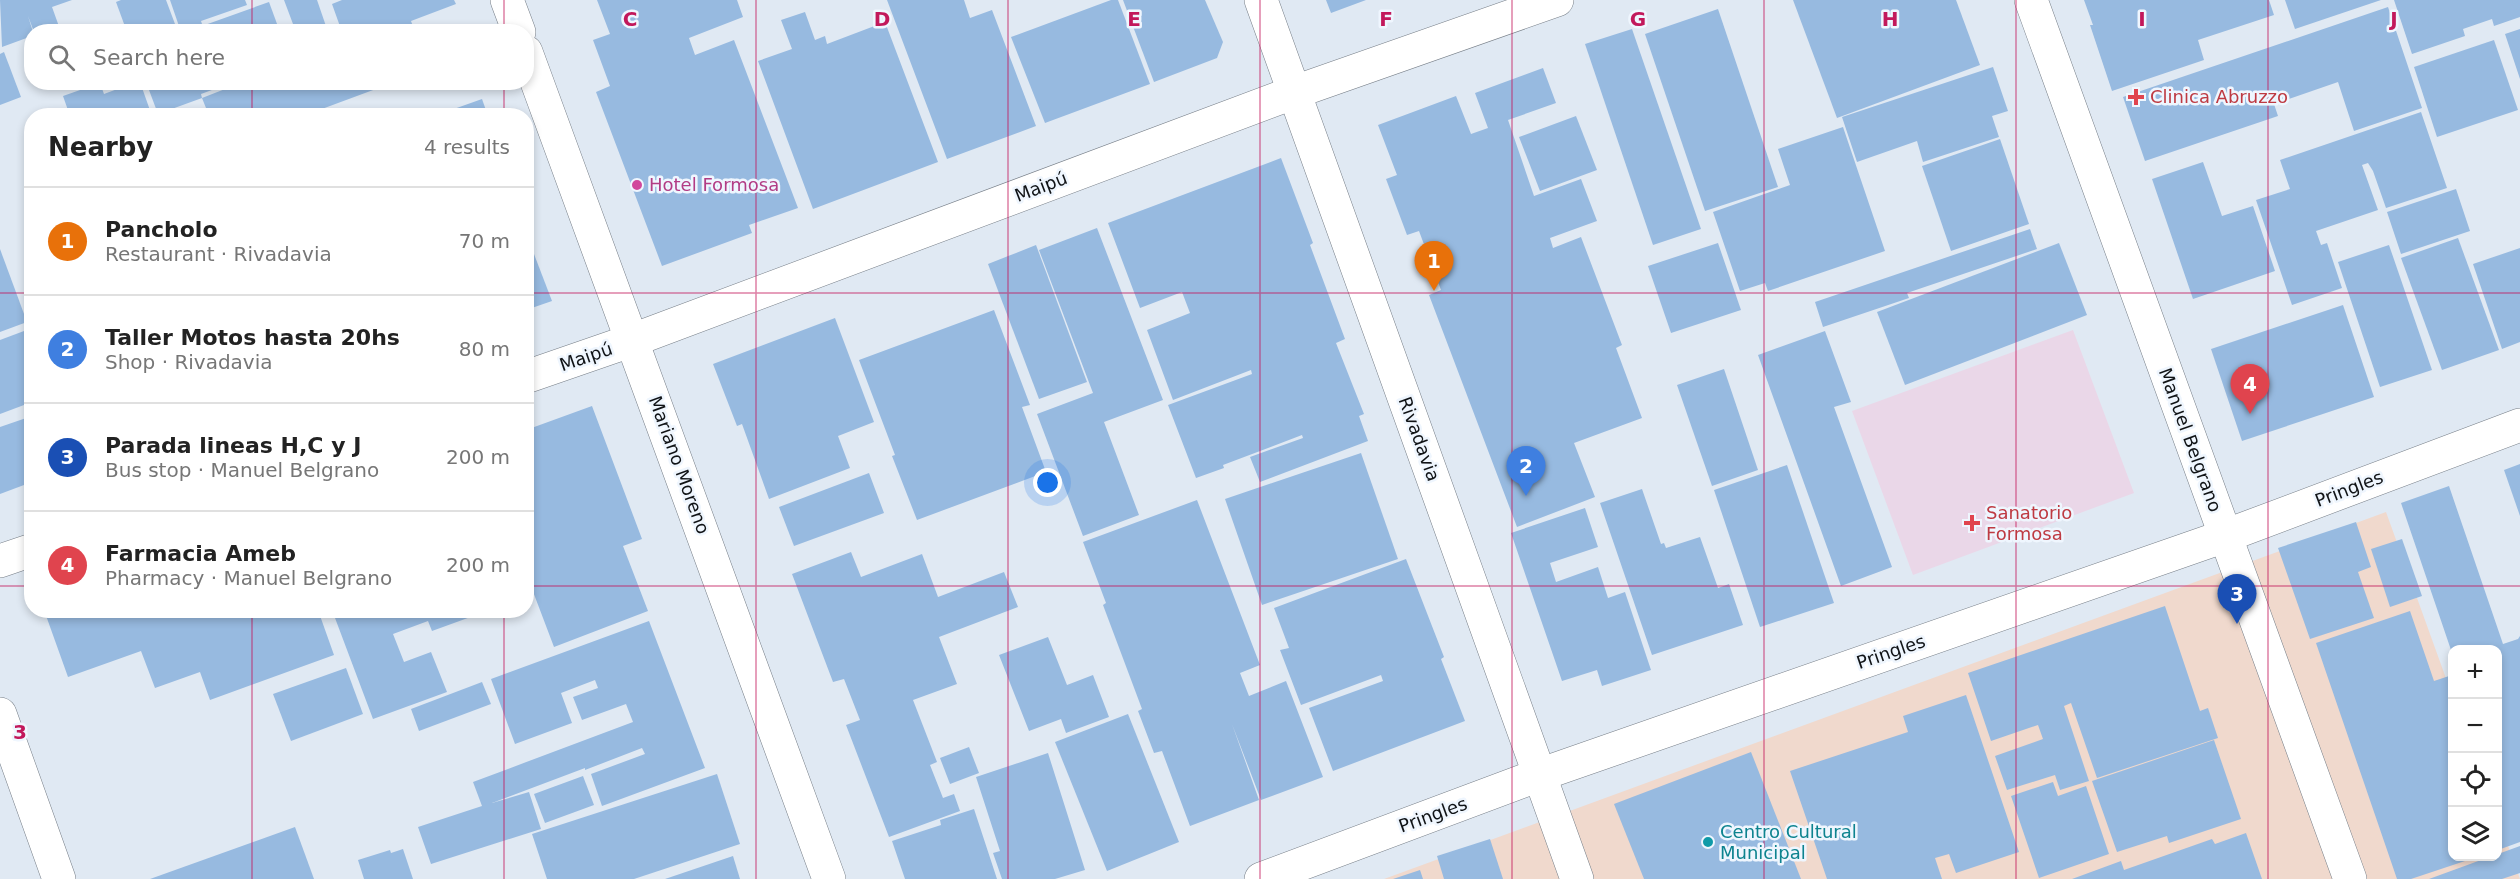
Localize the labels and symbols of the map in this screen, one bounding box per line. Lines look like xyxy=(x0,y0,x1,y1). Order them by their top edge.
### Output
text: C xyxy=(623,7,637,31)
text: D xyxy=(874,7,890,31)
text: E xyxy=(1127,7,1141,31)
text: F xyxy=(1379,7,1393,31)
text: G xyxy=(1630,7,1646,31)
text: H xyxy=(1882,7,1898,31)
text: I xyxy=(2138,7,2146,31)
text: J xyxy=(2388,7,2398,31)
place label: Clinica Abruzzo xyxy=(2150,86,2288,107)
marker: Clinica Abruzzo xyxy=(2127,88,2145,106)
street label: Maipú xyxy=(1012,167,1070,206)
place label: Hotel Formosa xyxy=(649,174,779,195)
marker: Hotel Formosa xyxy=(630,178,644,192)
pin: 1 xyxy=(1414,242,1454,291)
street label: Maipú xyxy=(557,338,615,375)
pin: 4 xyxy=(2230,364,2270,414)
street label: Manuel Belgrano xyxy=(2155,365,2226,515)
street label: Mariano Moreno xyxy=(645,393,714,537)
street label: Rivadavia xyxy=(1394,394,1444,484)
pin: 2 xyxy=(1506,446,1546,496)
street label: Pringles xyxy=(2312,466,2386,511)
your location xyxy=(1033,468,1062,497)
place label: Sanatorio Formosa xyxy=(1986,502,2072,544)
marker: Sanatorio Formosa xyxy=(1963,514,1981,532)
pin: 3 xyxy=(2218,574,2256,624)
street label: Pringles xyxy=(1854,630,1928,673)
text: 3 xyxy=(13,720,27,744)
street label: Pringles xyxy=(1396,792,1470,837)
place label: Centro Cultural Municipal xyxy=(1720,821,1857,863)
marker: Centro Cultural Municipal xyxy=(1701,835,1715,849)

